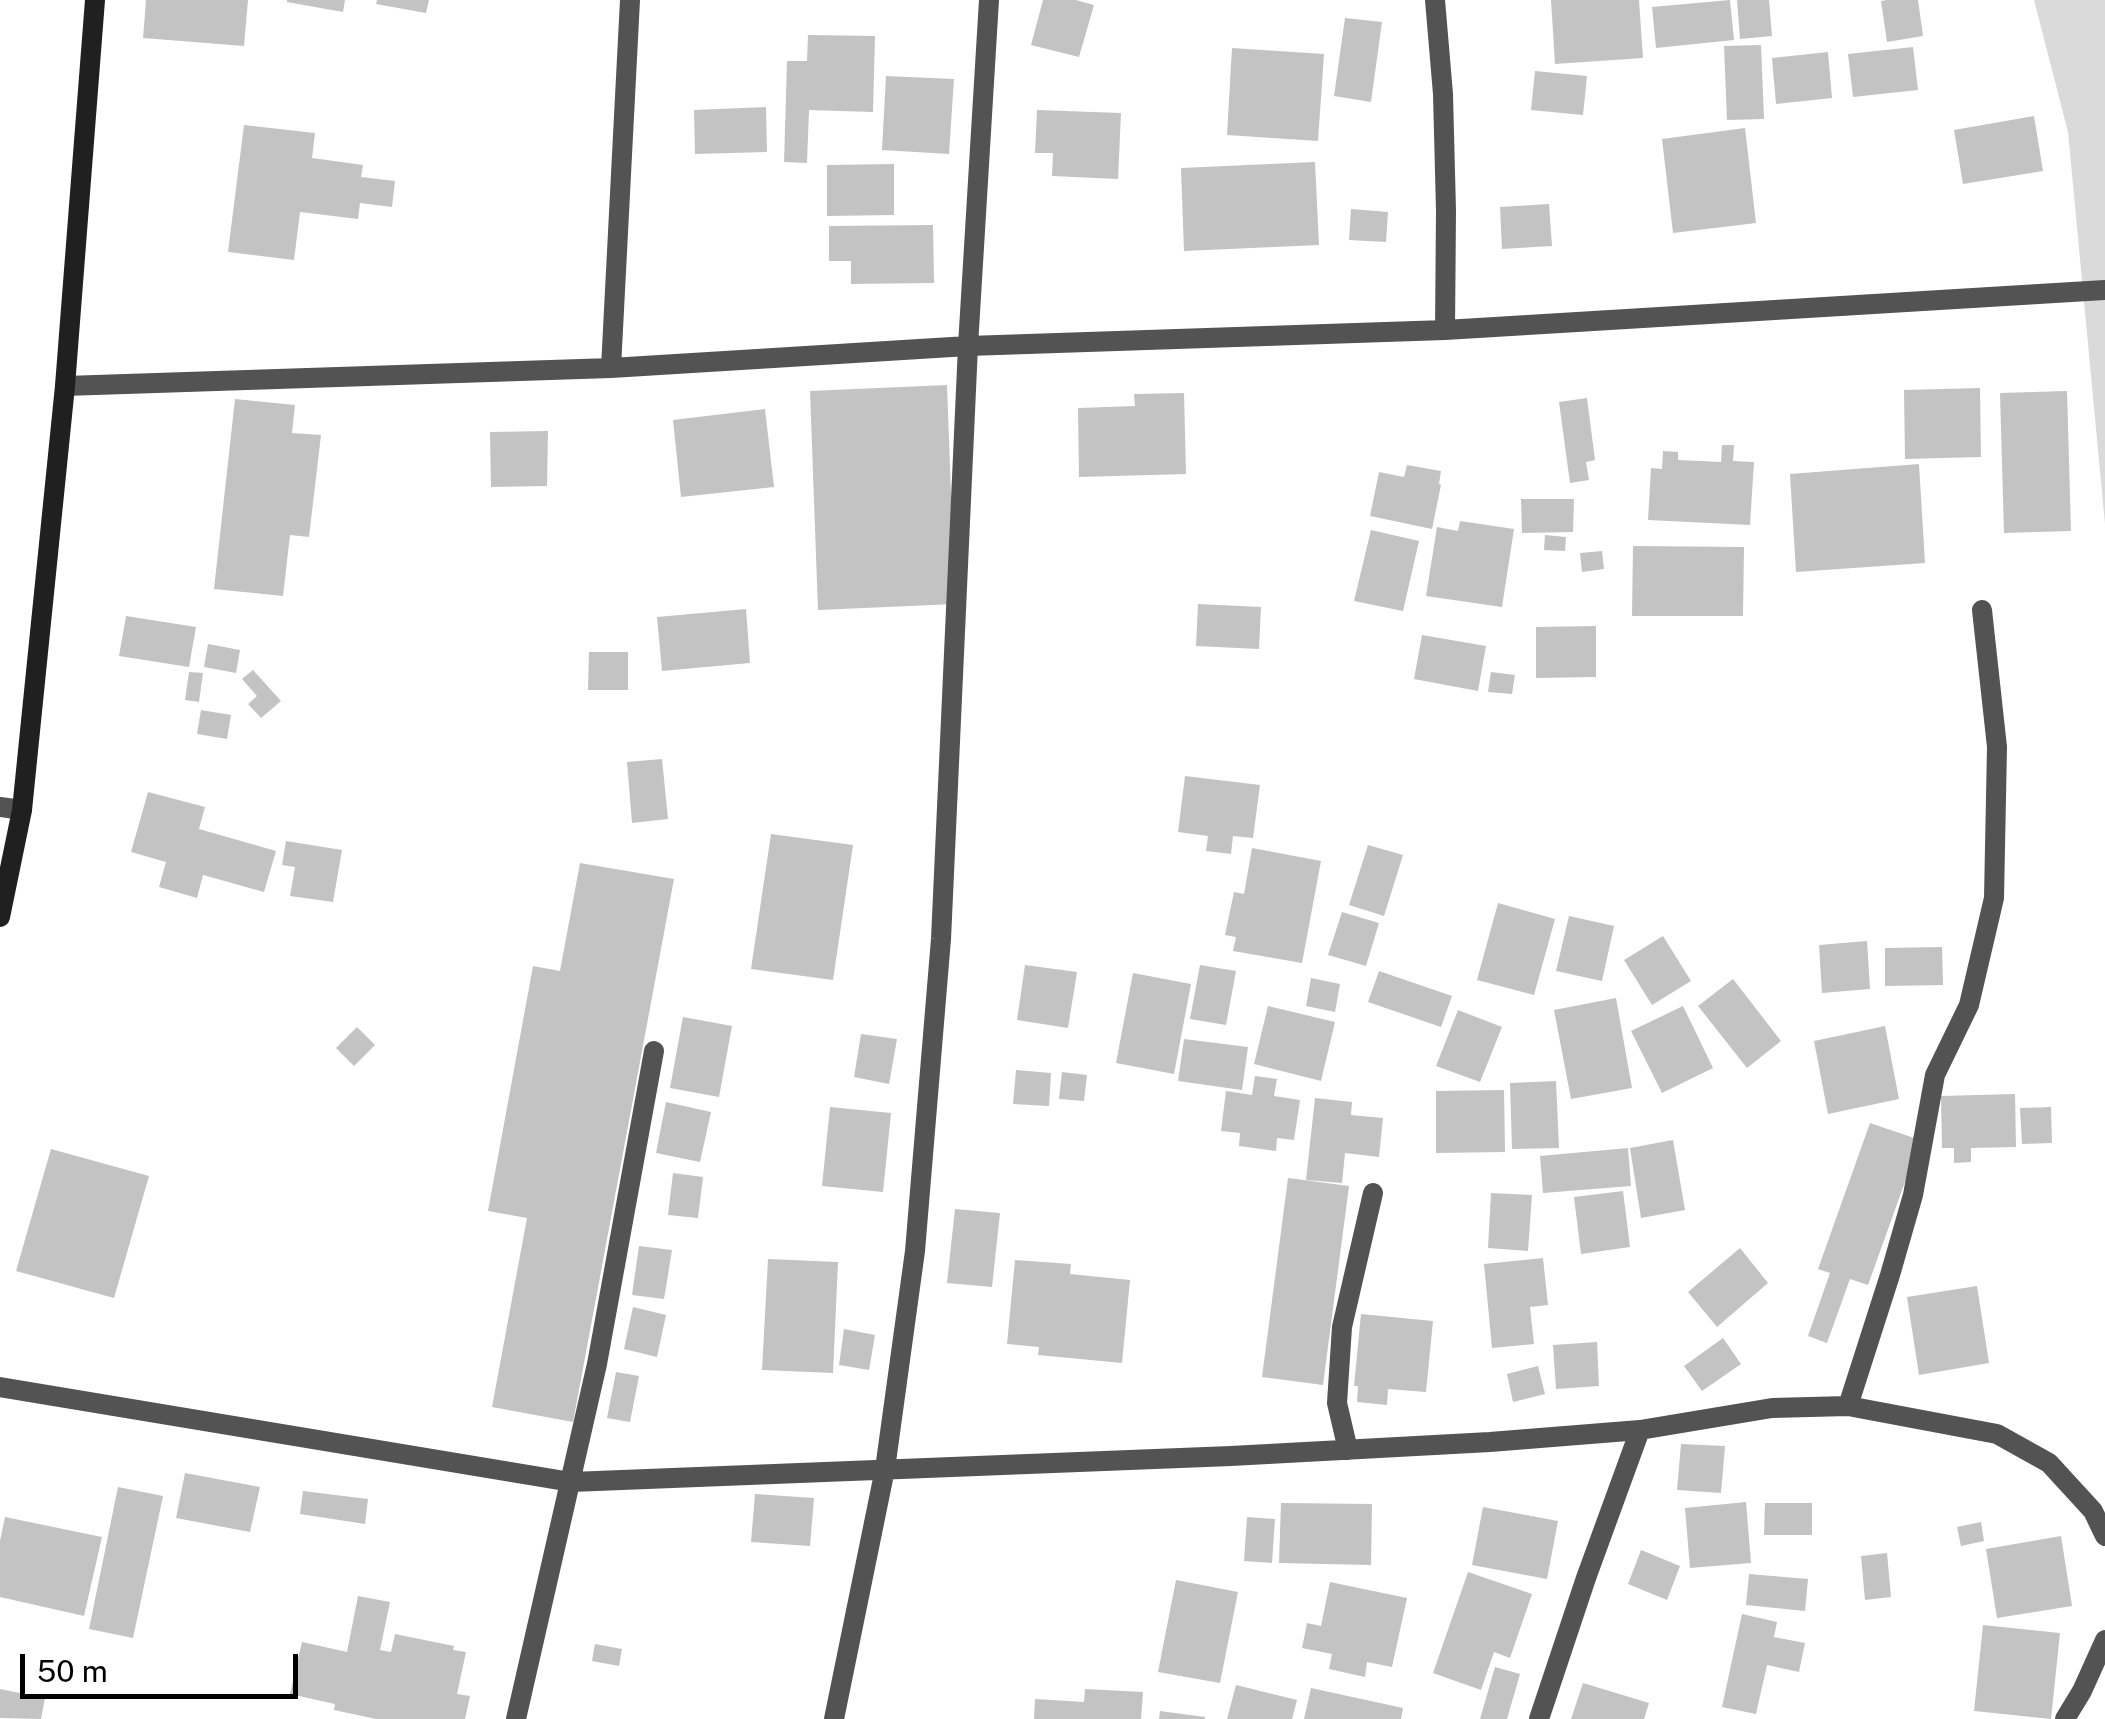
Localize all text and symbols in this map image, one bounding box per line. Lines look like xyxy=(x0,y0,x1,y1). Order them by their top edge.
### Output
scale bar xyxy=(25,1634,302,1696)
text: 50 m xyxy=(37,1653,108,1689)

